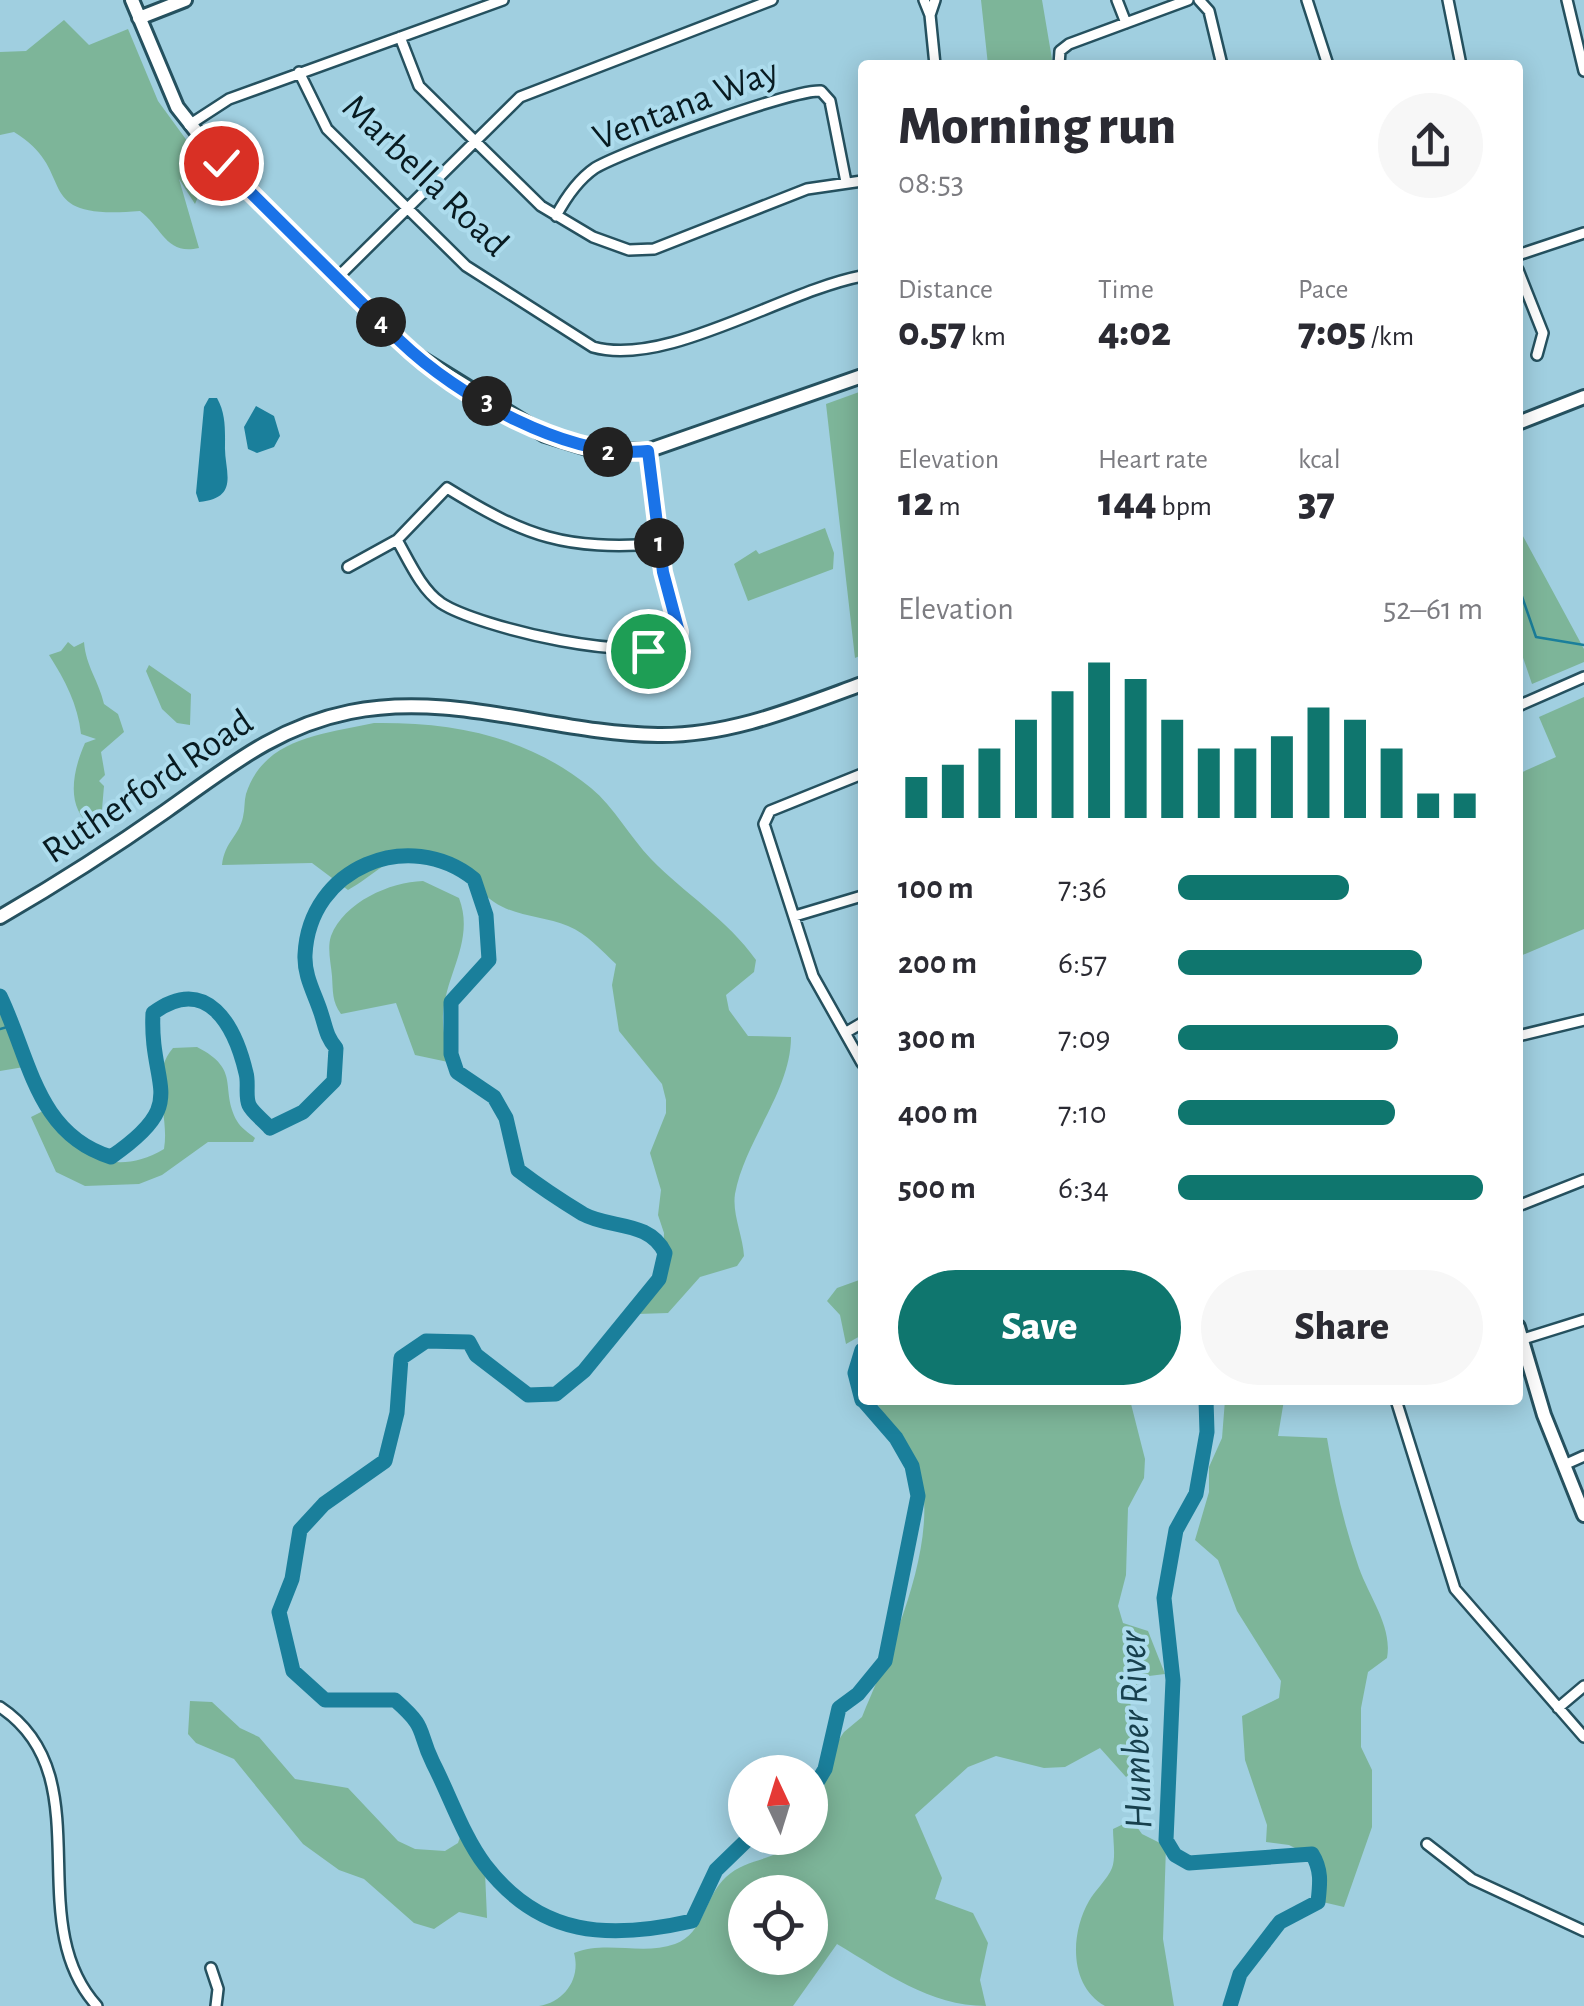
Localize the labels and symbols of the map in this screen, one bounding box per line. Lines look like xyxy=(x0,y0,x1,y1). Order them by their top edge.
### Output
street label: Ventana Way xyxy=(588,52,784,158)
street label: Marbella Road xyxy=(335,88,515,264)
pin xyxy=(179,121,264,206)
pin: 4 xyxy=(356,297,406,347)
pin: 3 xyxy=(462,376,512,426)
pin: 2 xyxy=(583,427,633,477)
pin: 1 xyxy=(634,518,684,568)
pin xyxy=(606,609,691,694)
street label: Rutherford Road xyxy=(36,703,260,871)
water label: Humber River xyxy=(1113,1629,1159,1830)
north arrow xyxy=(728,1755,828,1855)

